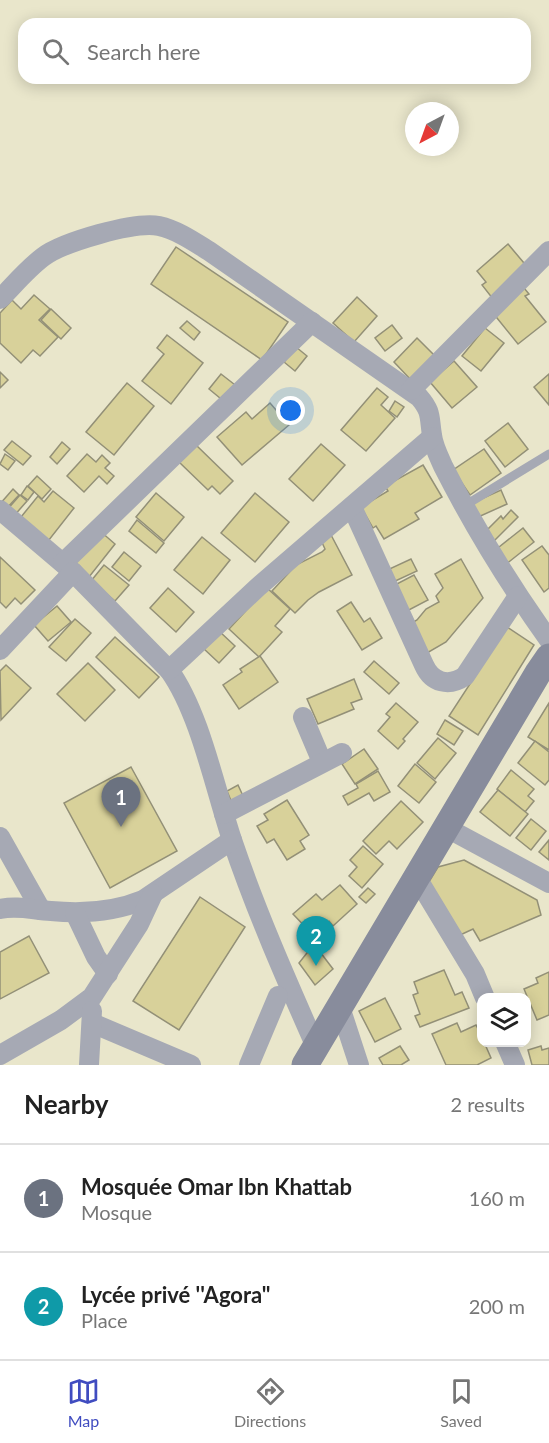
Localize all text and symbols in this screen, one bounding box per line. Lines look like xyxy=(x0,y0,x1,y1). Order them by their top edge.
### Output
search box xyxy=(18,18,531,84)
icon: search xyxy=(39,35,72,68)
text: Search here xyxy=(87,38,200,65)
north arrow xyxy=(405,102,459,156)
your location xyxy=(276,396,305,425)
pin: 1 xyxy=(102,778,140,827)
pin: 2 xyxy=(296,916,336,966)
map controls xyxy=(477,993,531,1047)
button: layers xyxy=(477,993,531,1047)
text: Nearby xyxy=(24,1088,109,1120)
text: 2 results xyxy=(450,1092,525,1116)
text: Mosquée Omar Ibn Khattab xyxy=(81,1173,352,1200)
text: 1 xyxy=(38,1186,49,1210)
text: 160 m xyxy=(469,1186,525,1210)
text: Mosque xyxy=(81,1200,152,1224)
text: Lycée privé ''Agora" xyxy=(81,1281,271,1308)
text: 2 xyxy=(38,1294,49,1318)
text: 200 m xyxy=(469,1294,525,1318)
text: Place xyxy=(81,1308,128,1332)
tab: Map xyxy=(67,1375,100,1430)
tab: Directions xyxy=(234,1375,306,1430)
tab: Saved xyxy=(440,1375,482,1430)

